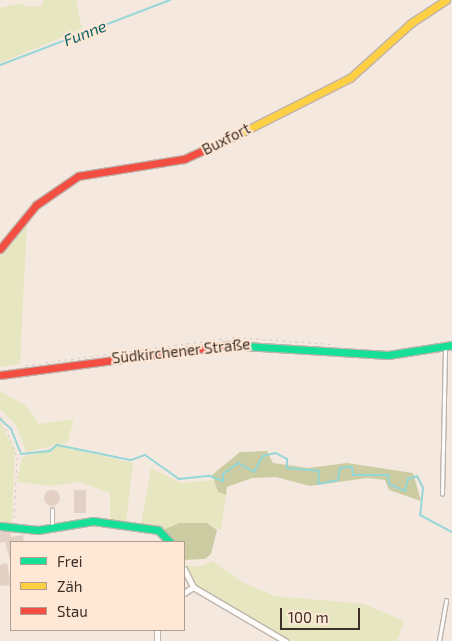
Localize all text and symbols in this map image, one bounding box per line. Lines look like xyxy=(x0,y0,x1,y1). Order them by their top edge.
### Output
water label: Funne xyxy=(61,16,109,50)
street label: Buxfort xyxy=(199,119,253,159)
street label: Südkirchener Straße xyxy=(111,335,251,367)
legend xyxy=(10,541,185,631)
text: Frei xyxy=(57,552,82,570)
text: Zäh xyxy=(57,577,82,595)
scale bar xyxy=(282,598,362,630)
text: Stau xyxy=(57,602,88,620)
text: 100 m xyxy=(288,608,329,626)

